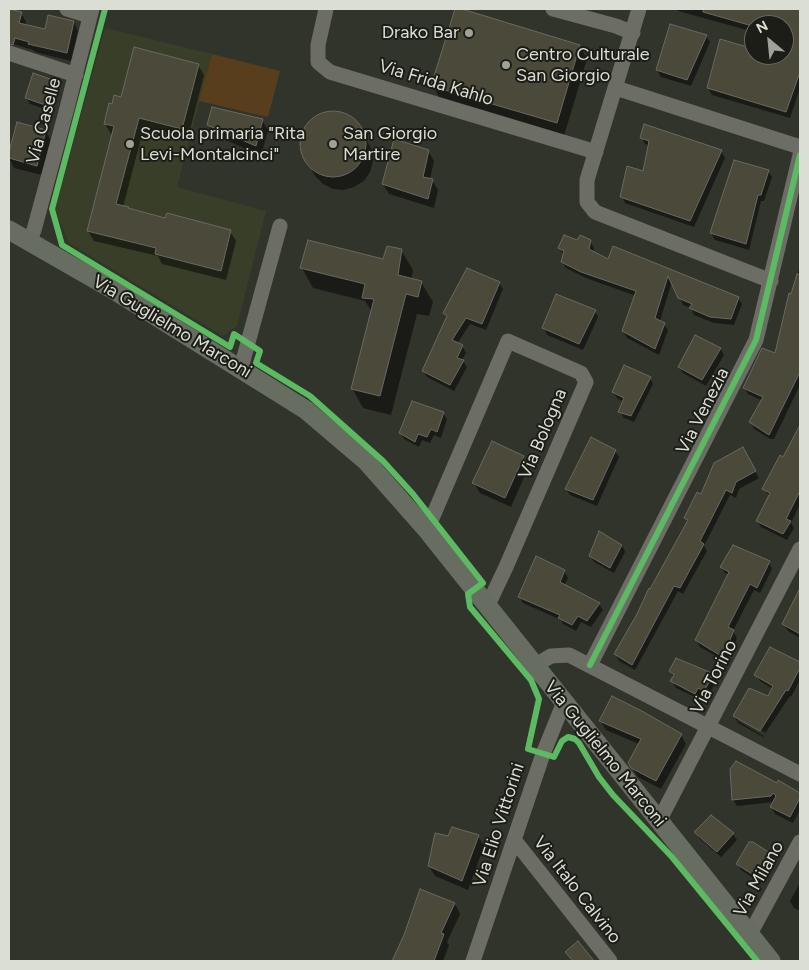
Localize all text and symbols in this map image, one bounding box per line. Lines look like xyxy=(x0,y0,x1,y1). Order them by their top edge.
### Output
north arrow xyxy=(744,15,794,65)
text: N xyxy=(753,17,771,37)
place label: Drako Bar xyxy=(382,22,459,44)
marker: Drako Bar xyxy=(463,27,475,39)
place label: Centro Culturale San Giorgio xyxy=(516,44,650,86)
street label: Via Frida Kahlo xyxy=(376,55,496,111)
marker: Centro Culturale San Giorgio xyxy=(500,59,512,71)
street label: Via Caselle xyxy=(22,76,66,166)
place label: Scuola primaria "Rita Levi-Montalcinci" xyxy=(140,123,305,166)
place label: San Giorgio Martire xyxy=(343,123,437,166)
marker: Scuola primaria "Rita Levi-Montalcinci" xyxy=(124,138,136,150)
marker: San Giorgio Martire xyxy=(327,138,339,150)
street label: Via Guglielmo Marconi xyxy=(89,271,255,383)
street label: Via Venezia xyxy=(672,364,734,458)
street label: Via Bologna xyxy=(514,386,572,482)
street label: Via Torino xyxy=(686,636,742,718)
street label: Via Guglielmo Marconi xyxy=(539,677,671,831)
street label: Via Elio Vittorini xyxy=(469,760,529,890)
street label: Via Italo Calvino xyxy=(528,832,626,948)
street label: Via Milano xyxy=(729,837,789,921)

